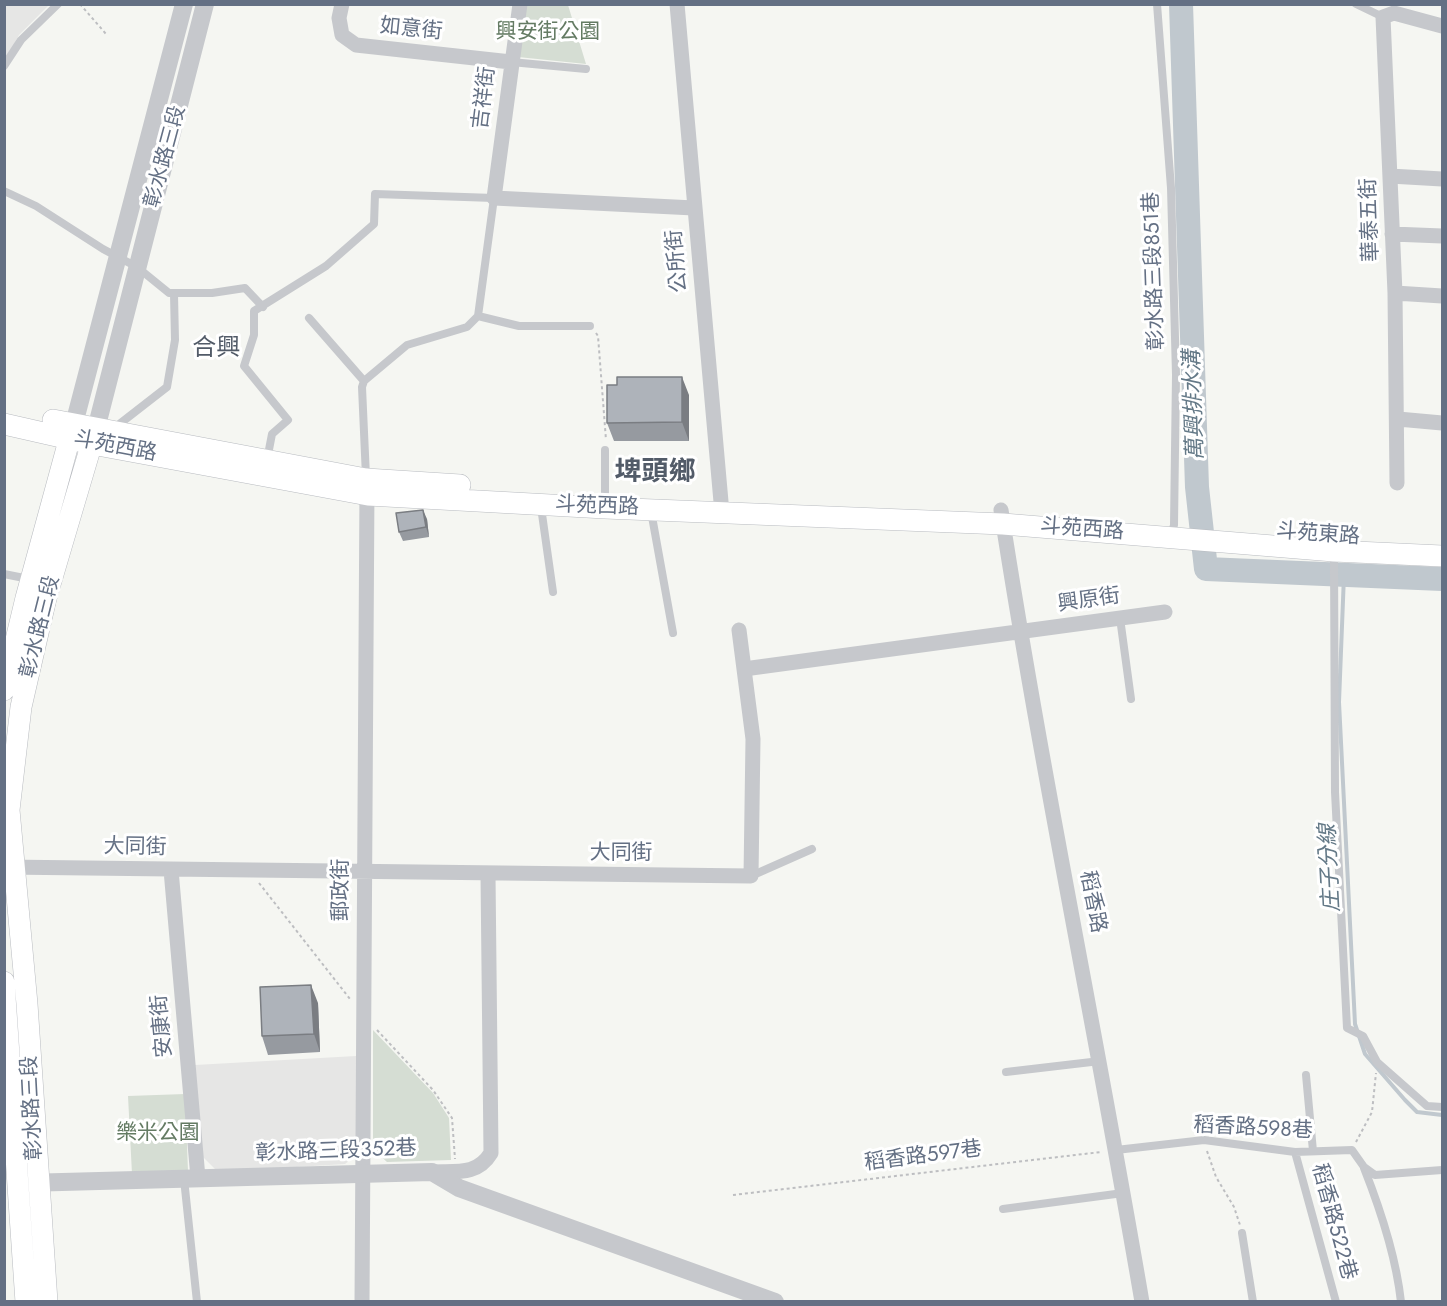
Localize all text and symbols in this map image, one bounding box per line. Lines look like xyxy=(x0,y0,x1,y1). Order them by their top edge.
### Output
street label: 如意街 xyxy=(378,14,444,46)
park label: 興安街公園 xyxy=(496,20,600,46)
street label: 吉祥街 xyxy=(469,65,501,131)
street label: 彰水路三段 xyxy=(140,103,192,211)
street label: 華泰五街 xyxy=(1357,178,1385,262)
street label: 彰水路三段851巷 xyxy=(1140,191,1170,351)
street label: 公所街 xyxy=(663,229,693,293)
district label: 合興 xyxy=(192,335,240,363)
water label: 萬興排水溝 xyxy=(1180,350,1210,460)
street label: 斗苑西路 xyxy=(71,427,159,467)
district label: 埤頭鄉 xyxy=(615,457,695,489)
street label: 斗苑西路 xyxy=(555,493,639,521)
street label: 斗苑西路 xyxy=(1039,515,1125,545)
street label: 斗苑東路 xyxy=(1275,520,1361,550)
street label: 彰水路三段 xyxy=(16,573,66,681)
street label: 興原街 xyxy=(1056,584,1122,618)
water label: 庄子分線 xyxy=(1316,823,1346,913)
street label: 大同街 xyxy=(103,835,167,861)
street label: 大同街 xyxy=(590,841,652,867)
street label: 郵政街 xyxy=(329,859,355,921)
street label: 稻香路 xyxy=(1074,869,1110,935)
street label: 安康街 xyxy=(148,994,178,1058)
street label: 彰水路三段 xyxy=(18,1055,48,1161)
street label: 稻香路598巷 xyxy=(1193,1113,1313,1145)
park label: 樂米公園 xyxy=(116,1121,200,1147)
street label: 彰水路三段352巷 xyxy=(255,1137,417,1167)
street label: 稻香路597巷 xyxy=(863,1137,983,1177)
street label: 稻香路522巷 xyxy=(1305,1161,1361,1283)

